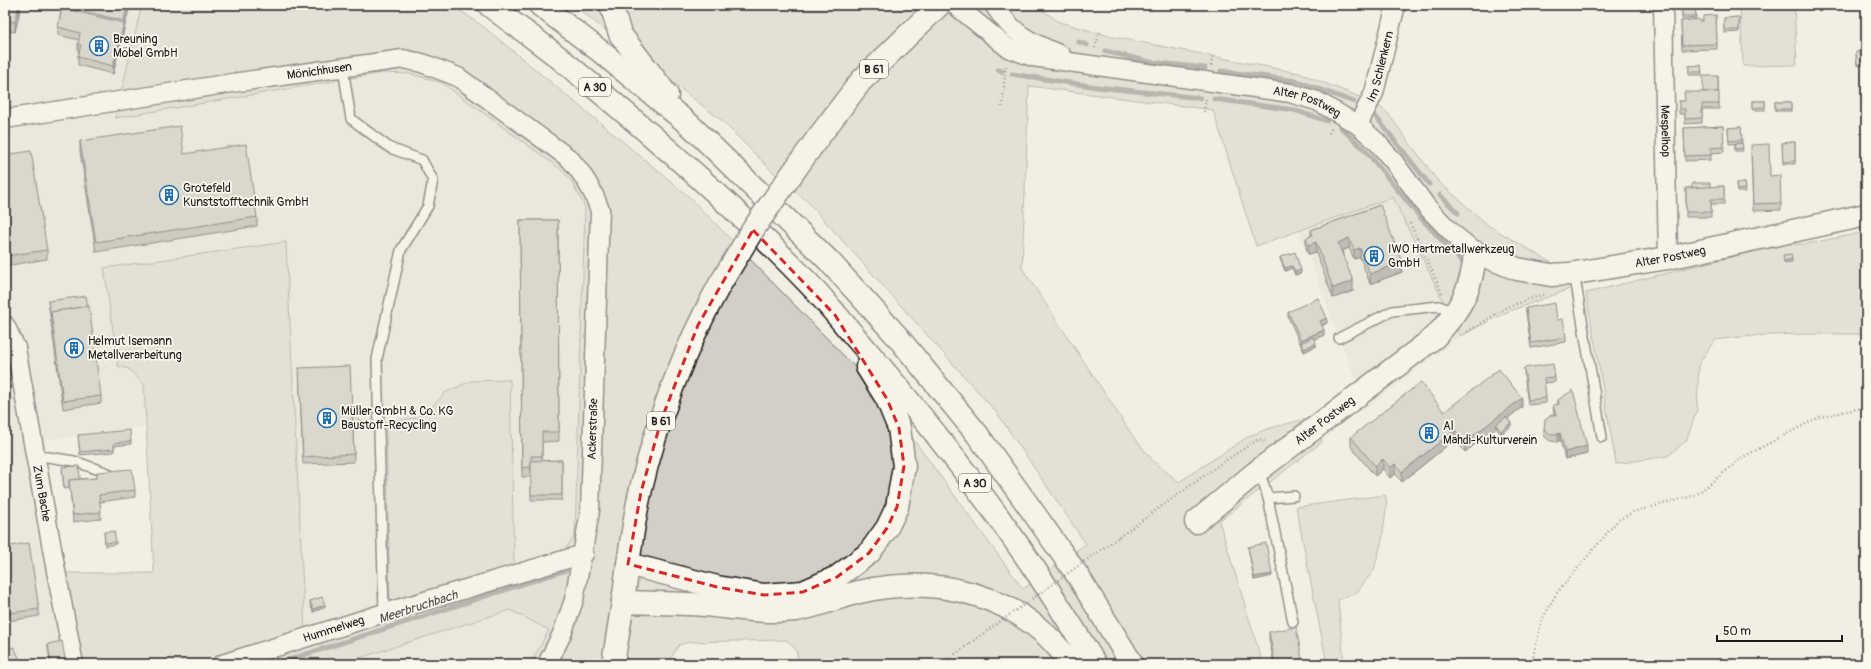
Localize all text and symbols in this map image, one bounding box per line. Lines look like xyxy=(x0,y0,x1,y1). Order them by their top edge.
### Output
street label: Im Schlenkern xyxy=(1363,29,1397,105)
place label: Breuning Möbel GmbH xyxy=(113,32,178,61)
building icon: Breuning Möbel GmbH xyxy=(88,35,110,57)
street label: Mönichhusen xyxy=(286,59,353,83)
road number: B 61 xyxy=(860,60,888,78)
road number: A 30 xyxy=(579,78,611,96)
street label: Alter Postweg xyxy=(1272,83,1344,121)
street label: Mespelhop xyxy=(1657,105,1674,158)
place label: Grotefeld Kunststofftechnik GmbH xyxy=(183,181,309,210)
building icon: Grotefeld Kunststofftechnik GmbH xyxy=(158,184,180,206)
place label: IWO Hartmetallwerkzeug GmbH xyxy=(1388,242,1514,271)
street label: Alter Postweg xyxy=(1634,243,1707,271)
building icon: IWO Hartmetallwerkzeug GmbH xyxy=(1363,245,1385,267)
place label: Helmut Isemann Metallverarbeitung xyxy=(88,334,182,363)
building icon: Helmut Isemann Metallverarbeitung xyxy=(63,337,85,359)
street label: Alter Postweg xyxy=(1292,393,1358,448)
street label: Ackerstraße xyxy=(584,398,602,460)
place label: Müller GmbH & Co. KG Baustoff-Recycling xyxy=(341,404,454,433)
building icon: Müller GmbH & Co. KG Baustoff-Recycling xyxy=(316,407,338,429)
road number: B 61 xyxy=(647,412,675,430)
place label: Al Mahdi-Kulturverein xyxy=(1443,419,1538,448)
building icon: Al Mahdi-Kulturverein xyxy=(1418,422,1440,444)
street label: Zum Bache xyxy=(30,464,54,523)
road number: A 30 xyxy=(959,474,991,492)
water label: Meerbruchbach xyxy=(376,586,460,627)
street label: Hummelweg xyxy=(301,612,366,646)
scale bar xyxy=(1717,617,1842,643)
text: 50 m xyxy=(1723,624,1751,639)

